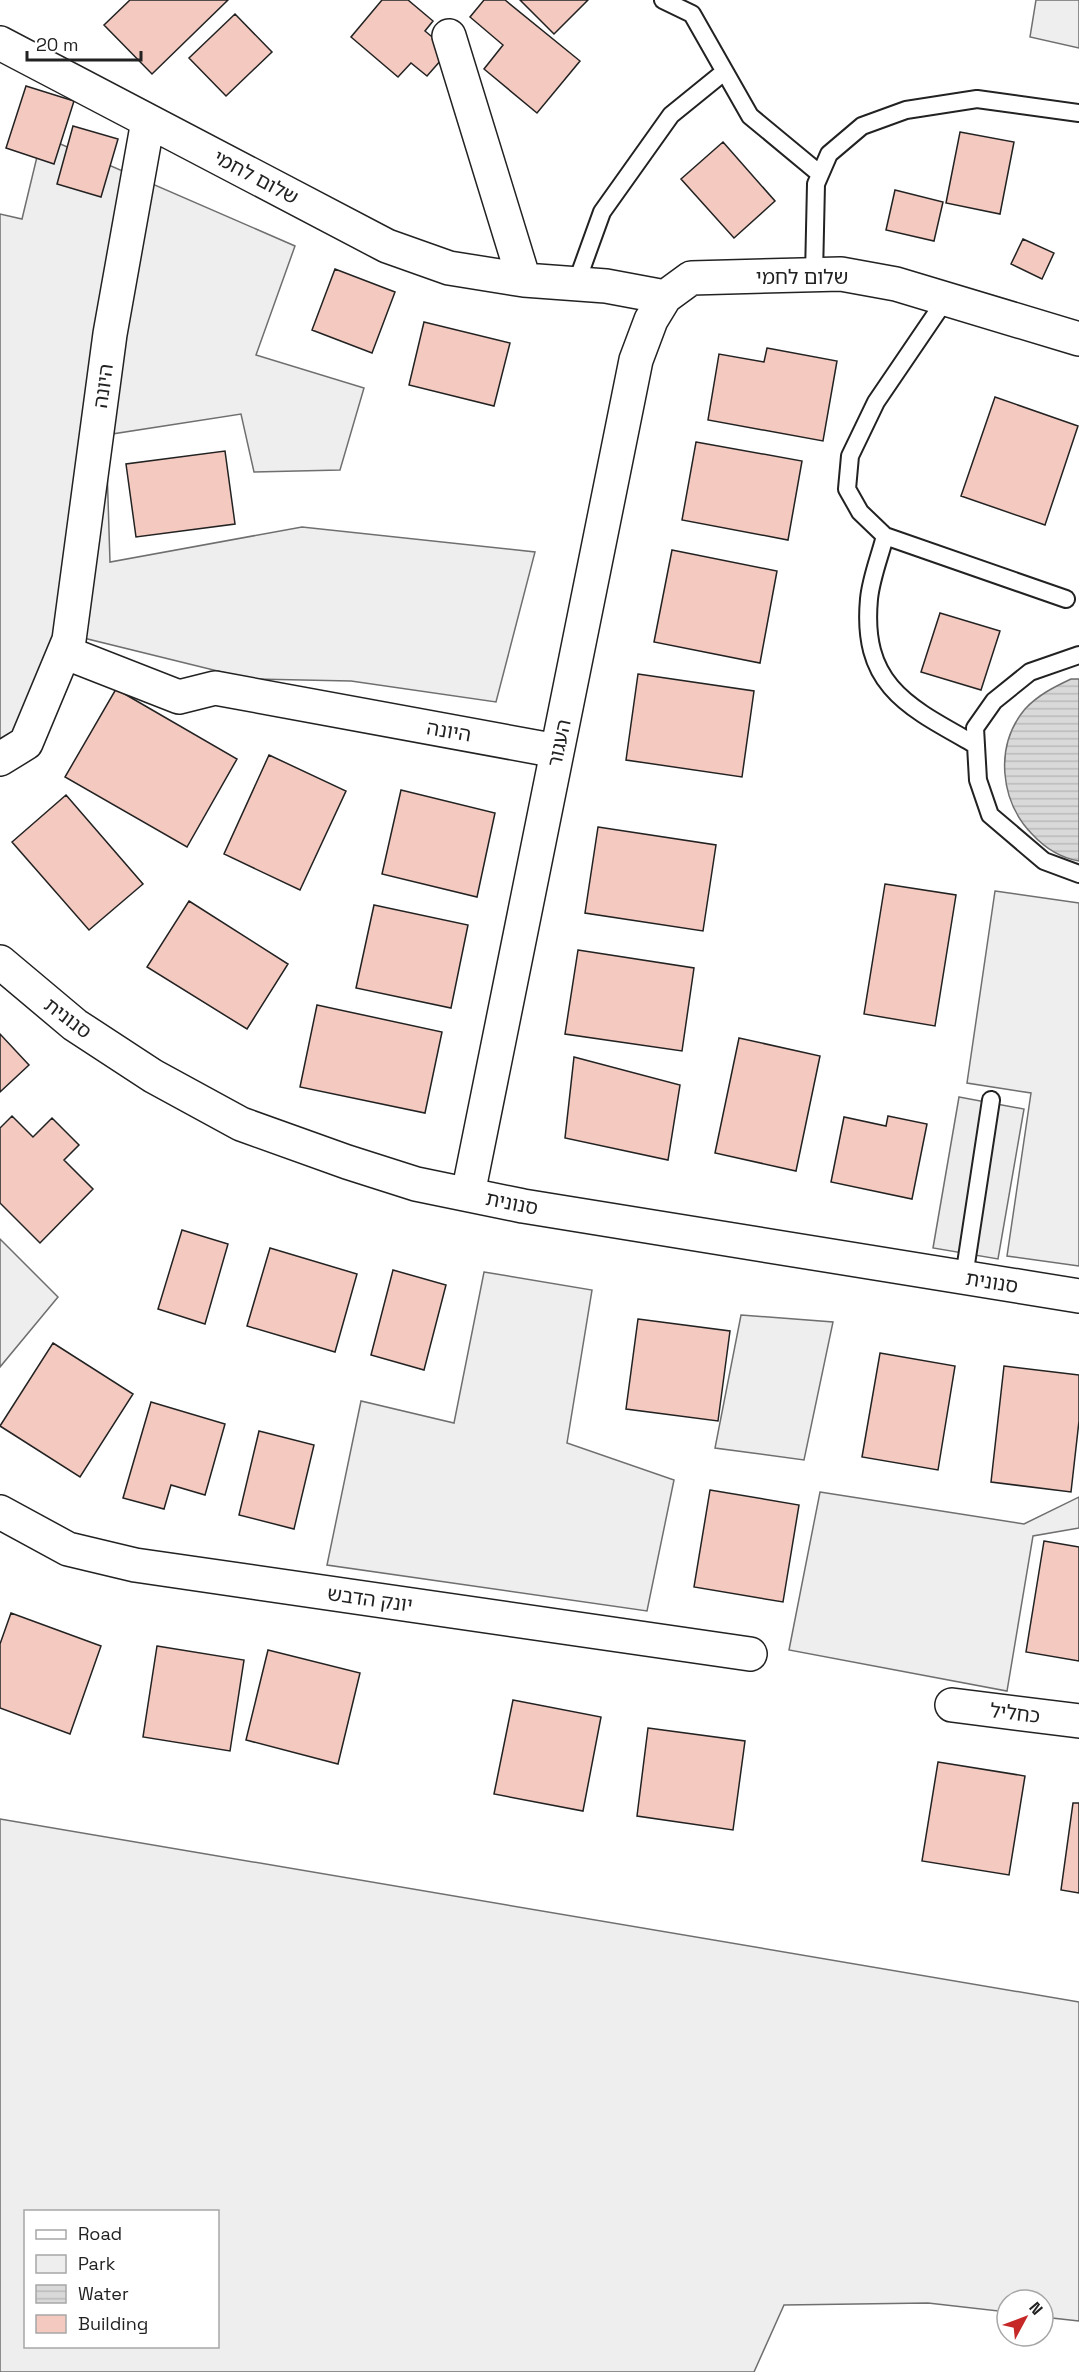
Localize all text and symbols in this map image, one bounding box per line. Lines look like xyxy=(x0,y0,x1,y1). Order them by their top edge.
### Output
scale bar xyxy=(27,24,141,62)
text: 20 m xyxy=(36,33,79,56)
street label: שלום לחמי xyxy=(209,144,303,210)
street label: שלום לחמי xyxy=(756,264,848,290)
street label: היונה xyxy=(87,362,119,410)
street label: היונה xyxy=(425,714,473,748)
street label: העגור xyxy=(541,717,577,769)
street label: סנונית xyxy=(39,992,97,1044)
street label: סנונית xyxy=(484,1185,540,1221)
street label: סנונית xyxy=(964,1265,1020,1299)
street label: יונק הדבש xyxy=(326,1580,414,1618)
street label: כחליל xyxy=(988,1697,1042,1729)
legend xyxy=(24,2210,219,2348)
text: Road xyxy=(78,2222,122,2245)
text: Park xyxy=(78,2252,116,2275)
text: Water xyxy=(78,2282,129,2305)
north arrow xyxy=(995,2288,1055,2348)
text: N xyxy=(1024,2298,1047,2319)
text: Building xyxy=(78,2312,148,2335)

